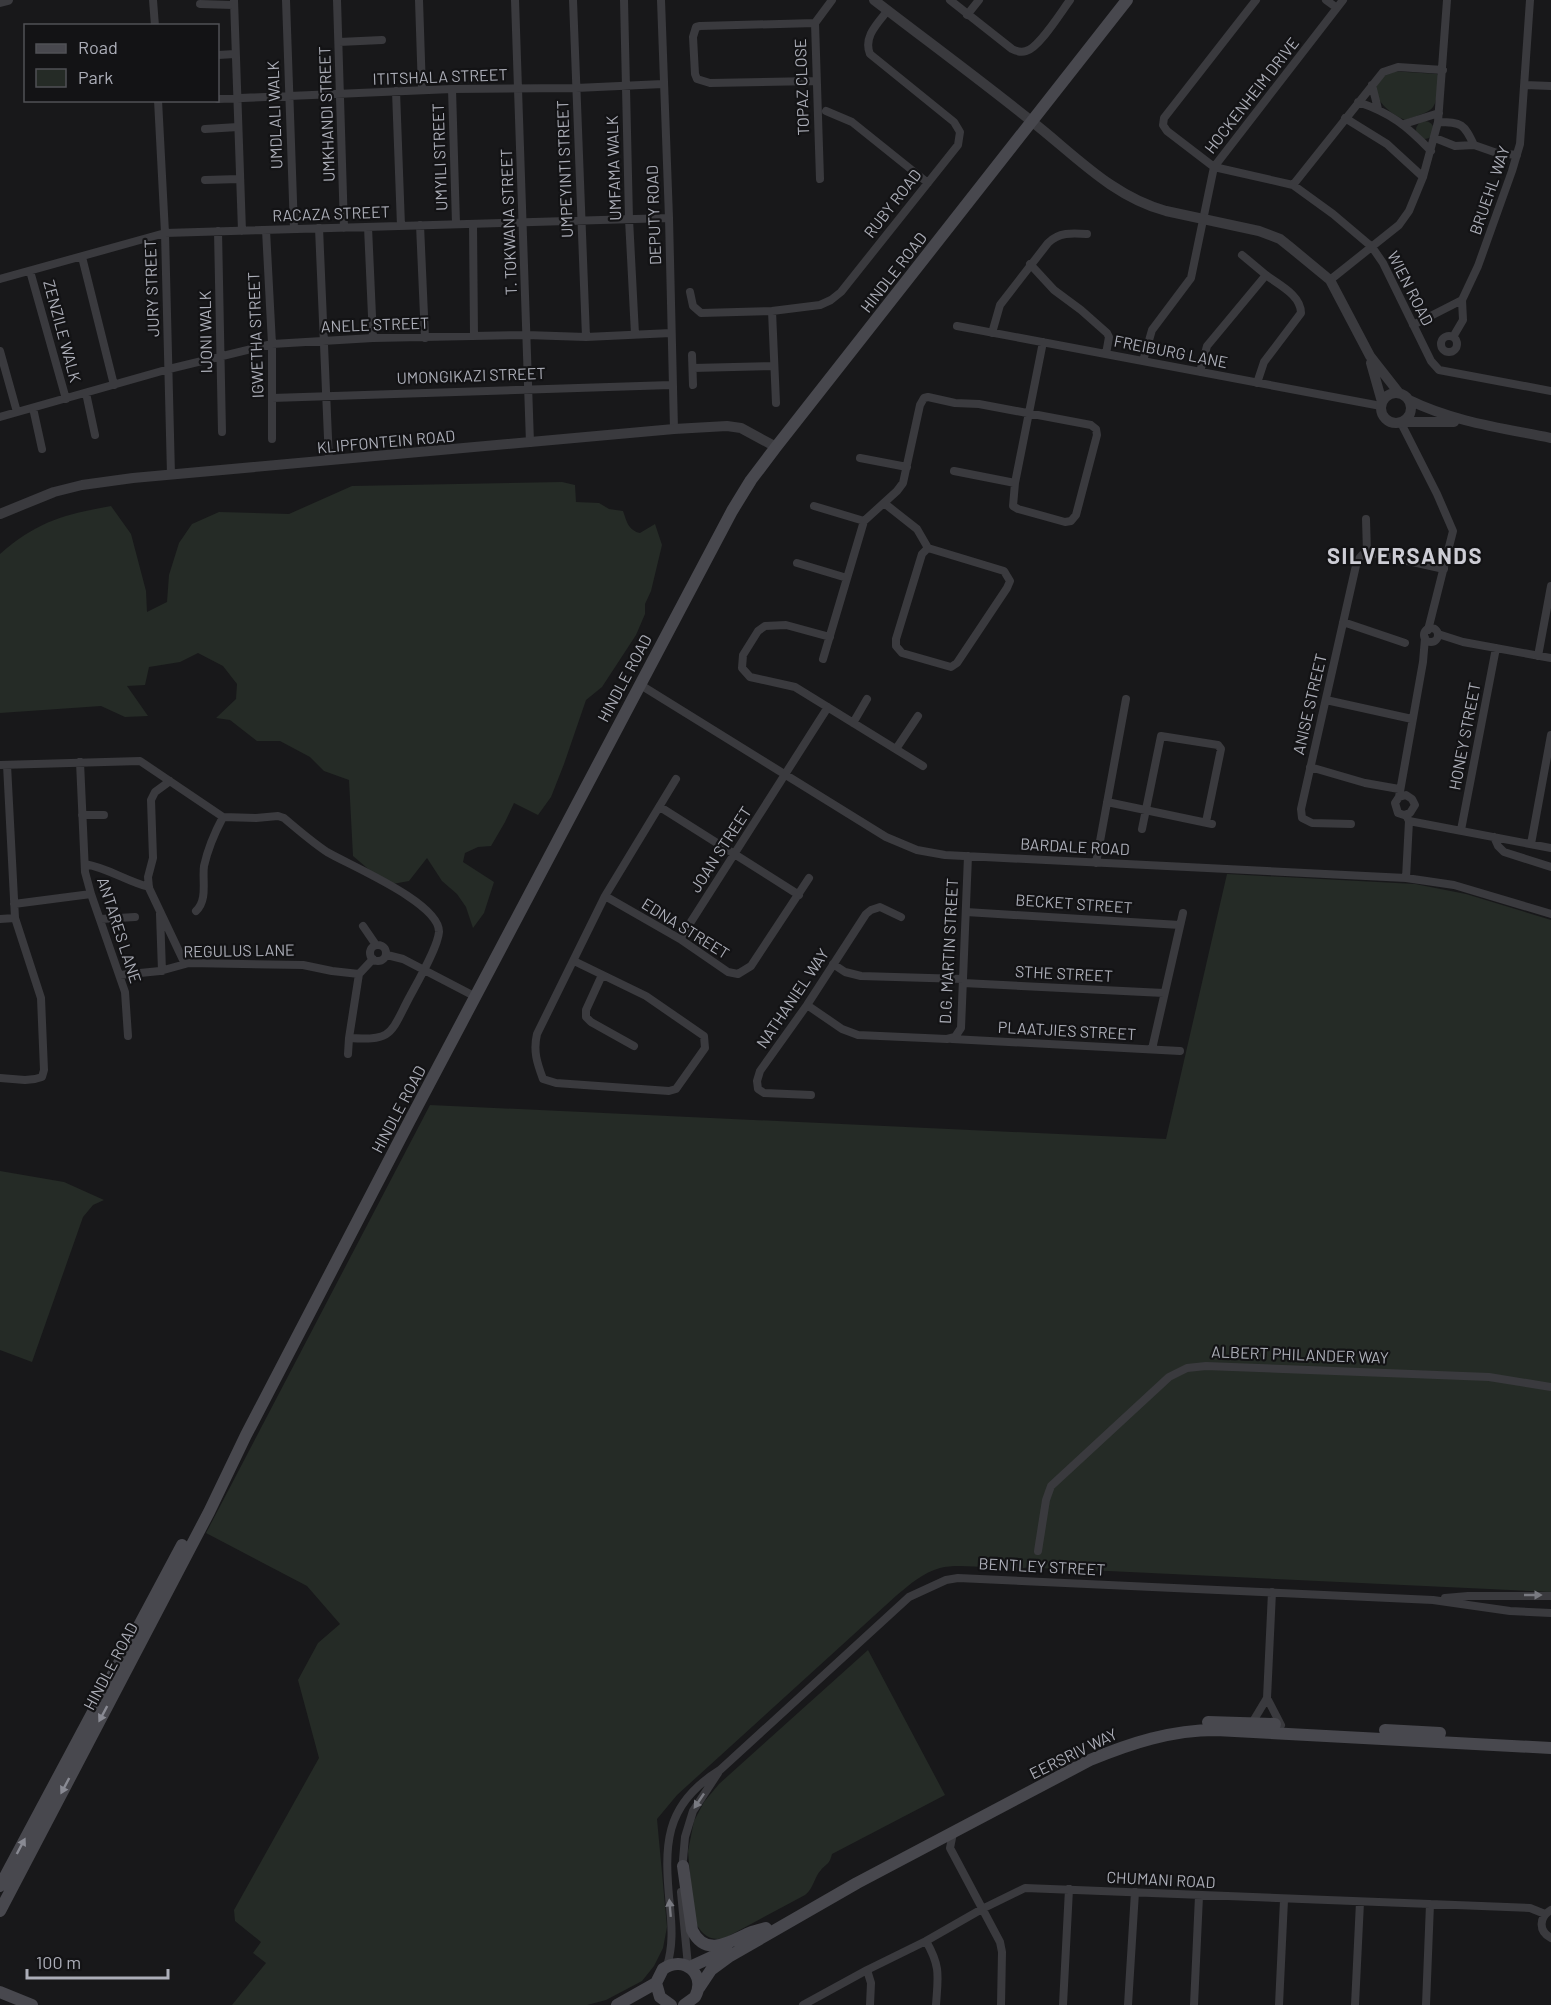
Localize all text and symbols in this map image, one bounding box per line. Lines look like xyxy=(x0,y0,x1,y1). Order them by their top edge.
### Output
legend xyxy=(24,24,219,102)
street label: HOCKENHEIM DRIVE xyxy=(1200,33,1302,157)
text: Road xyxy=(78,36,118,58)
street label: TOPAZ CLOSE xyxy=(790,38,812,136)
street label: UMKHANDI STREET xyxy=(314,46,338,182)
street label: UMDLALI WALK xyxy=(263,60,285,170)
street label: ITITSHALA STREET xyxy=(372,64,508,88)
text: Park xyxy=(78,66,113,88)
street label: UMPEYINTI STREET xyxy=(552,100,576,238)
street label: UMYILI STREET xyxy=(428,103,450,211)
street label: UMFAMA WALK xyxy=(602,115,624,221)
street label: BRUEHL WAY xyxy=(1465,143,1513,237)
street label: T. TOKWANA STREET xyxy=(496,148,520,296)
street label: DEPUTY ROAD xyxy=(642,165,664,265)
street label: RUBY ROAD xyxy=(859,165,925,241)
street label: RACAZA STREET xyxy=(272,201,390,225)
street label: HINDLE ROAD xyxy=(856,228,930,316)
street label: JURY STREET xyxy=(140,239,162,337)
street label: WIEN ROAD xyxy=(1384,248,1438,328)
street label: IGWETHA STREET xyxy=(243,272,267,398)
street label: ZENZILE WALK xyxy=(40,278,86,385)
street label: IJONI WALK xyxy=(195,290,215,373)
street label: ANELE STREET xyxy=(321,313,429,335)
street label: FREIBURG LANE xyxy=(1112,331,1230,371)
street label: UMONGIKAZI STREET xyxy=(396,363,546,387)
street label: KLIPFONTEIN ROAD xyxy=(316,425,456,457)
district label: SILVERSANDS xyxy=(1327,542,1483,568)
street label: HINDLE ROAD xyxy=(593,631,655,725)
street label: ANISE STREET xyxy=(1288,652,1330,756)
street label: HONEY STREET xyxy=(1444,681,1484,791)
street label: JOAN STREET xyxy=(685,802,755,896)
street label: BARDALE ROAD xyxy=(1020,834,1130,858)
street label: ANTARES LANE xyxy=(94,875,146,985)
street label: D.G. MARTIN STREET xyxy=(935,878,961,1024)
street label: BECKET STREET xyxy=(1015,889,1133,917)
street label: EDNA STREET xyxy=(639,894,733,962)
street label: REGULUS LANE xyxy=(183,940,295,960)
street label: NATHANIEL WAY xyxy=(752,945,832,1051)
street label: STHE STREET xyxy=(1015,961,1113,985)
street label: PLAATJIES STREET xyxy=(997,1017,1137,1043)
street label: HINDLE ROAD xyxy=(367,1062,429,1156)
street label: ALBERT PHILANDER WAY xyxy=(1211,1341,1389,1367)
street label: BENTLEY STREET xyxy=(978,1553,1106,1579)
one-way arrow xyxy=(1524,1590,1543,1600)
street label: HINDLE ROAD xyxy=(79,1619,141,1713)
one-way arrow xyxy=(99,1705,108,1722)
street label: EERSRIV WAY xyxy=(1026,1724,1120,1782)
one-way arrow xyxy=(60,1778,70,1795)
one-way arrow xyxy=(693,1793,705,1809)
one-way arrow xyxy=(16,1838,26,1855)
street label: CHUMANI ROAD xyxy=(1106,1867,1216,1891)
one-way arrow xyxy=(665,1899,675,1918)
scale bar xyxy=(27,1942,168,1980)
text: 100 m xyxy=(36,1951,81,1973)

